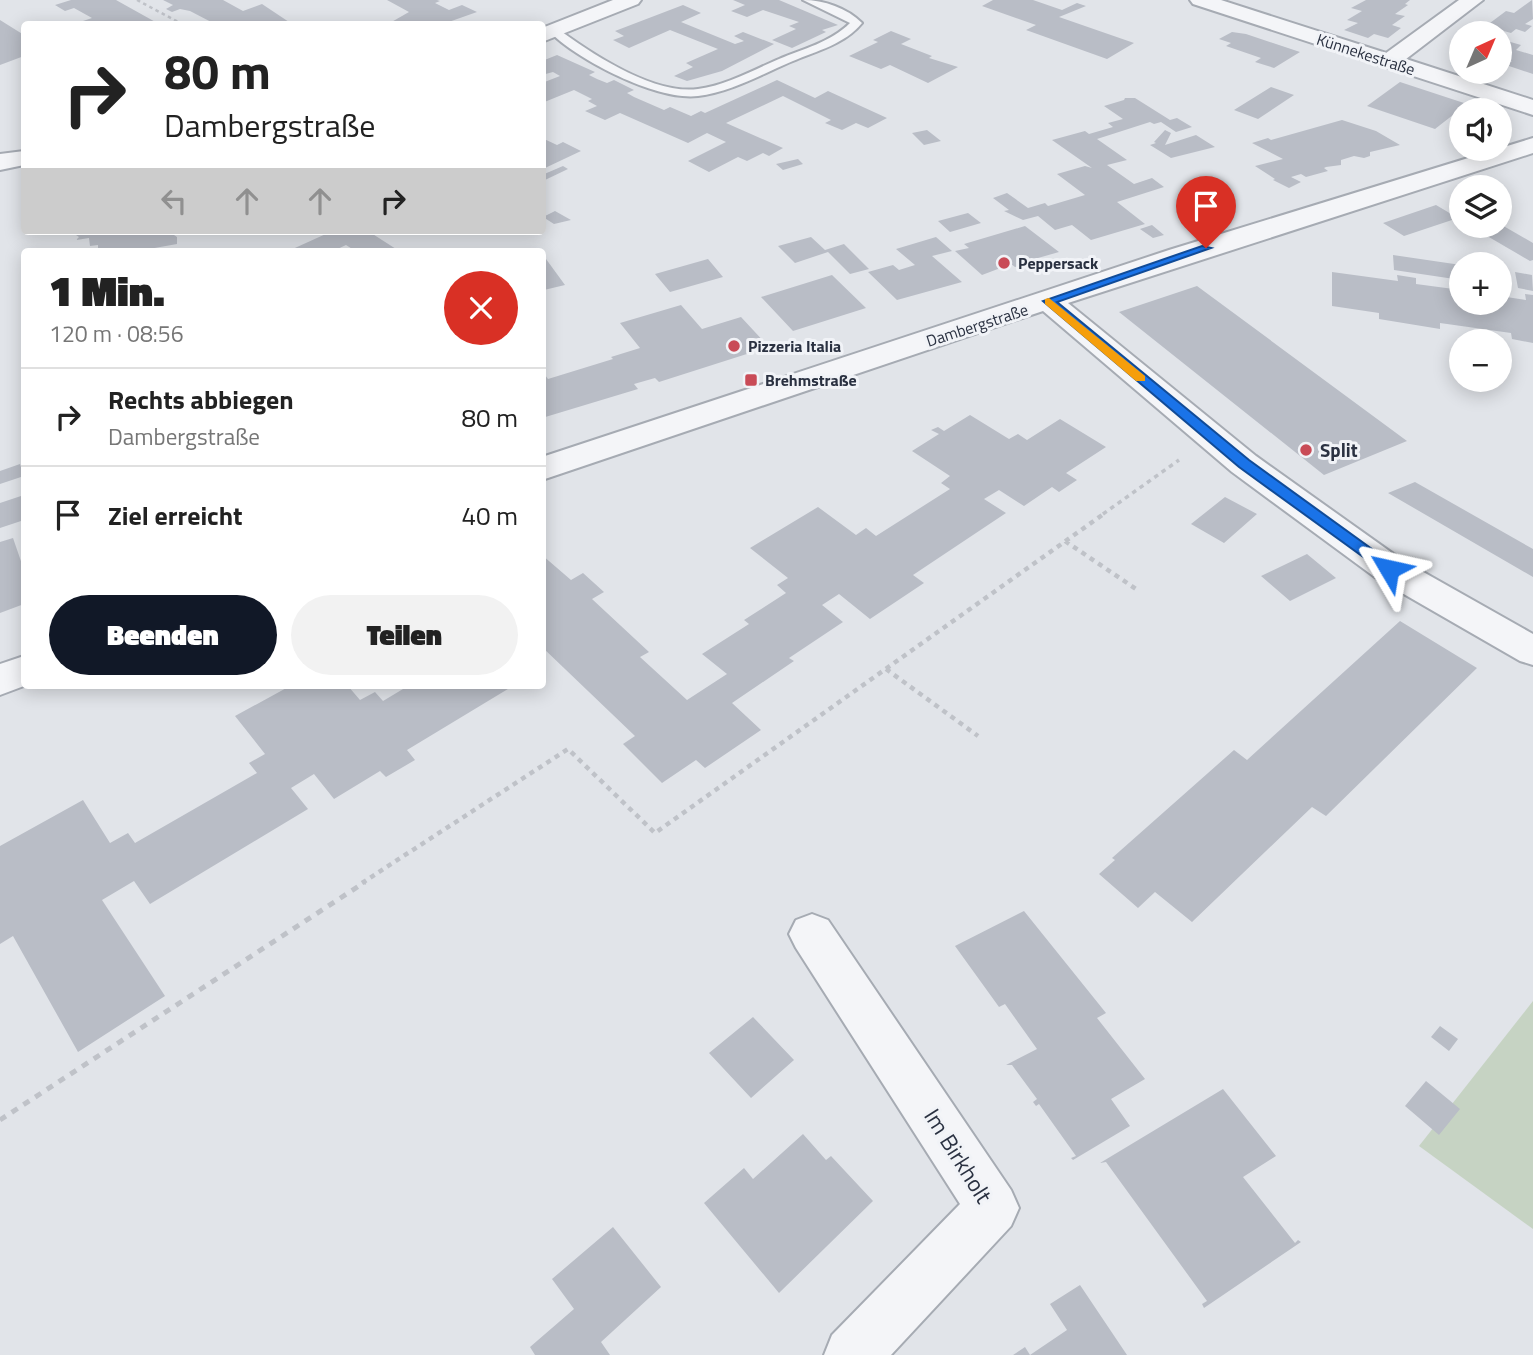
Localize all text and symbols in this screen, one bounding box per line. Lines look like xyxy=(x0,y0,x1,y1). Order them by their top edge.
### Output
north arrow xyxy=(1449,21,1512,84)
map controls xyxy=(1449,21,1512,392)
street label: Künnekestraße xyxy=(1314,27,1418,81)
text: 80 m xyxy=(164,33,271,108)
icon: right xyxy=(49,49,140,140)
button: sound xyxy=(1449,98,1512,161)
text: Dambergstraße xyxy=(164,101,375,149)
button: layers xyxy=(1449,175,1512,238)
pin xyxy=(1176,176,1236,248)
icon: left xyxy=(155,182,193,220)
icon: ahead xyxy=(228,182,266,220)
icon: ahead xyxy=(301,182,339,220)
icon: right xyxy=(374,182,412,220)
icon: arrive xyxy=(1187,187,1225,225)
place label: Peppersack xyxy=(1018,251,1099,275)
button: + xyxy=(1449,252,1512,315)
marker: Peppersack xyxy=(996,255,1012,271)
text: 1 Min. xyxy=(49,258,165,322)
button: close xyxy=(444,271,518,345)
street label: Dambergstraße xyxy=(923,297,1031,353)
text: 120 m · 08:56 xyxy=(49,316,184,351)
button: − xyxy=(1449,329,1512,392)
place label: Pizzeria Italia xyxy=(748,334,841,358)
marker: Pizzeria Italia xyxy=(726,338,742,354)
place label: Brehmstraße xyxy=(765,368,857,392)
marker: Brehmstraße xyxy=(743,372,759,388)
text: Rechts abbiegen xyxy=(108,380,294,419)
icon: right xyxy=(49,398,87,436)
text: 80 m xyxy=(461,398,518,437)
text: Dambergstraße xyxy=(108,419,260,454)
place label: Split xyxy=(1320,435,1358,464)
marker: Split xyxy=(1298,442,1314,458)
icon: arrive xyxy=(49,496,87,534)
text: Ziel erreicht xyxy=(108,496,243,535)
text: 40 m xyxy=(461,496,518,535)
position arrow xyxy=(1352,532,1426,606)
button: Beenden xyxy=(49,595,277,675)
button: Teilen xyxy=(291,595,518,675)
street label: Im Birkholt xyxy=(915,1102,1001,1210)

